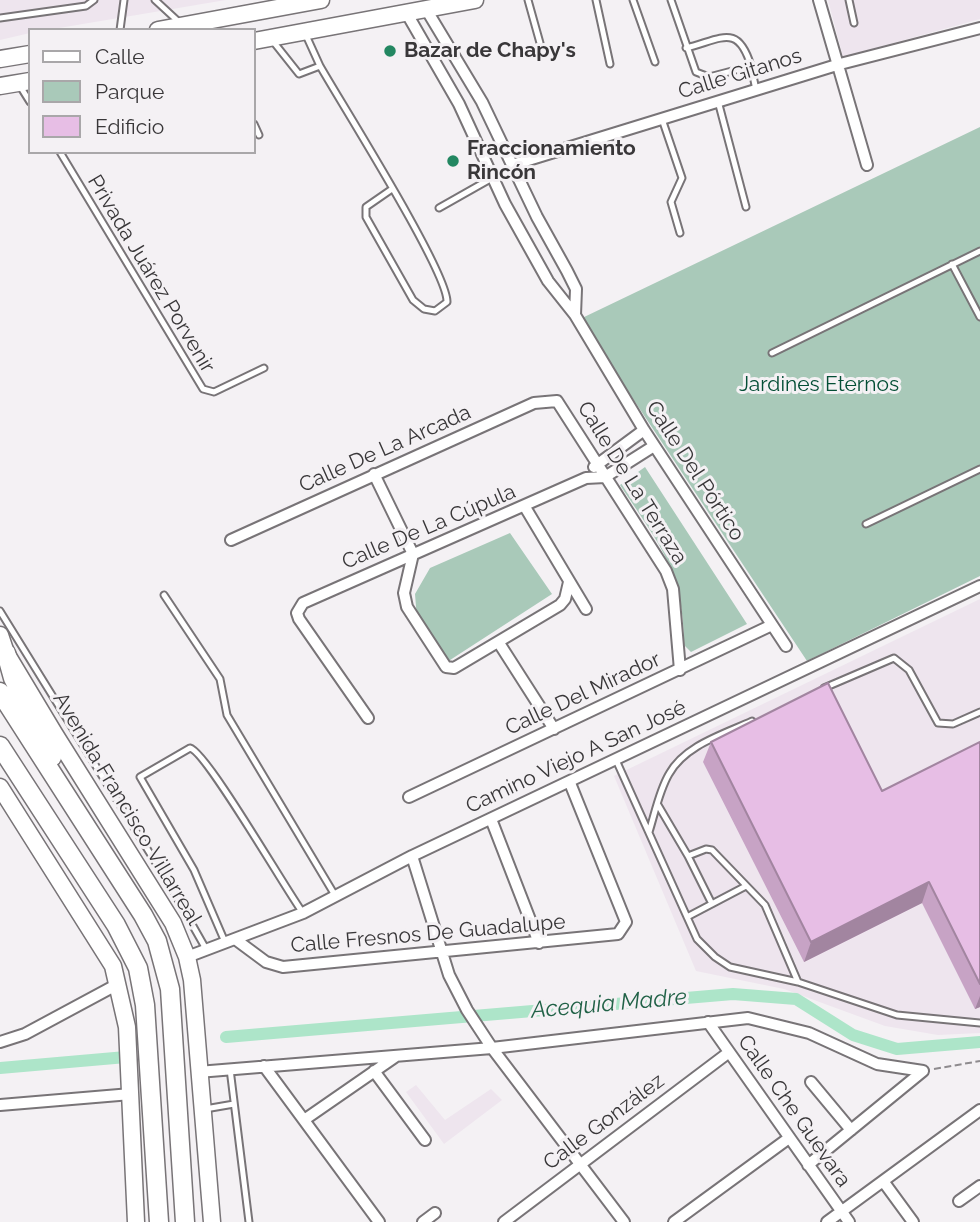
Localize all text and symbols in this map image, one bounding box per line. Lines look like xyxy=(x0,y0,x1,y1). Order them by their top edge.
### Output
legend xyxy=(28,28,256,154)
place label: Bazar de Chapy's xyxy=(404,38,576,64)
marker: Bazar de Chapy's xyxy=(382,43,398,59)
street label: Calle Gitanos xyxy=(675,43,805,105)
text: Calle xyxy=(95,44,145,69)
text: Parque xyxy=(95,79,164,104)
text: Edificio xyxy=(95,114,164,139)
place label: Fraccionamiento Rincón xyxy=(467,136,636,186)
marker: Fraccionamiento Rincón xyxy=(445,153,461,169)
street label: Privada Juárez Porvenir xyxy=(82,171,220,377)
park label: Jardines Eternos xyxy=(739,372,899,398)
street label: Calle Del Pórtico xyxy=(640,396,750,546)
street label: Calle De La Terraza xyxy=(572,397,692,569)
street label: Calle De La Arcada xyxy=(295,400,475,498)
street label: Calle De La Cúpula xyxy=(338,479,520,575)
street label: Calle Del Mirador xyxy=(502,647,664,741)
street label: Avenida Francisco Villarreal xyxy=(47,688,207,930)
street label: Camino Viejo A San José xyxy=(462,695,690,819)
street label: Calle Fresnos De Guadalupe xyxy=(289,909,567,959)
water label: Acequia Madre xyxy=(530,983,688,1025)
street label: Calle Che Guevara xyxy=(732,1030,856,1192)
street label: Calle González xyxy=(539,1068,669,1176)

